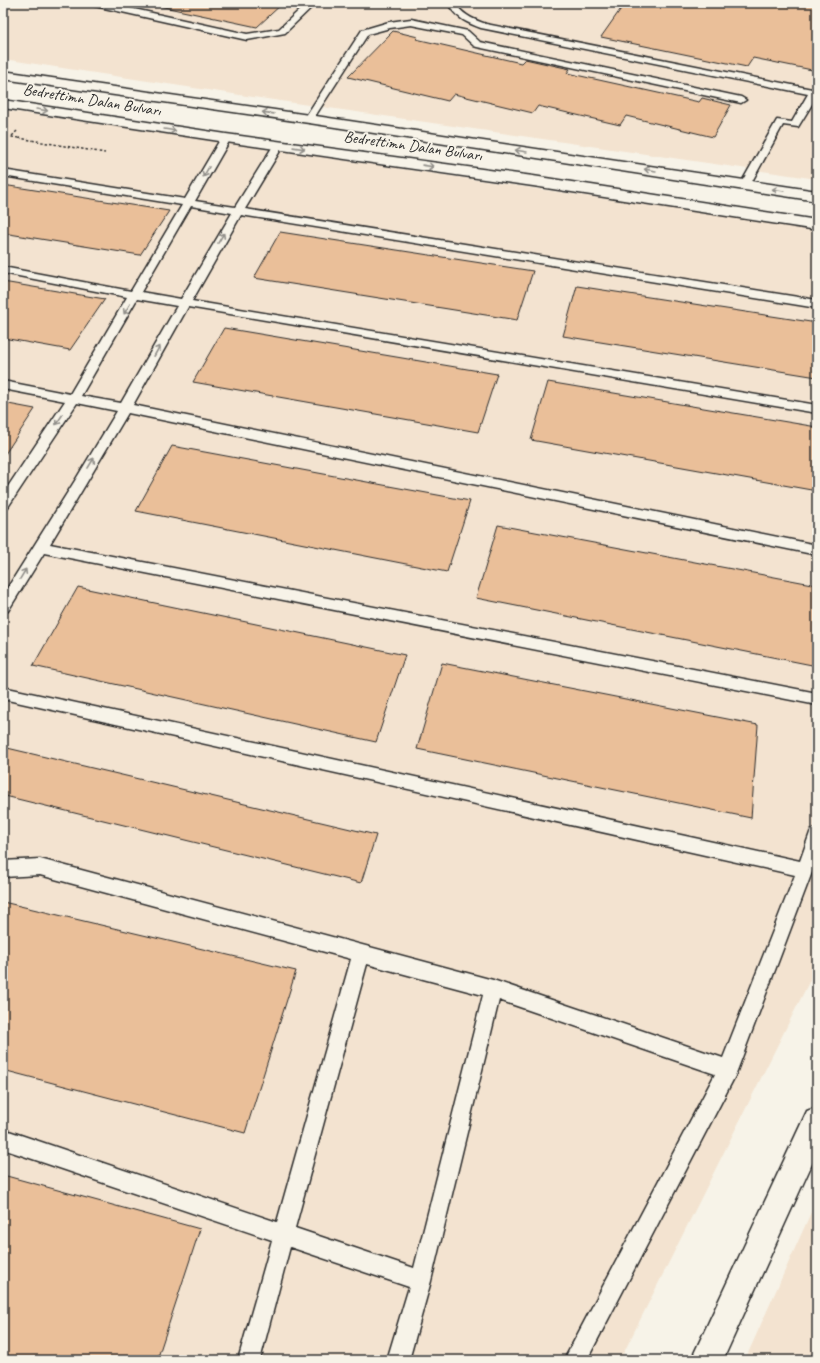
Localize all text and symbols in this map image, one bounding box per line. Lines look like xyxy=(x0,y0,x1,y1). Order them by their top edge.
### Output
street label: Bedrettimn Dalan Bulvarı xyxy=(22,79,163,121)
one-way arrow xyxy=(35,106,48,114)
one-way arrow xyxy=(262,109,275,117)
one-way arrow xyxy=(163,126,176,134)
street label: Bedrettimn Dalan Bulvarı xyxy=(343,126,484,166)
one-way arrow xyxy=(292,145,305,152)
one-way arrow xyxy=(515,147,528,155)
one-way arrow xyxy=(421,162,434,170)
one-way arrow xyxy=(202,166,210,178)
one-way arrow xyxy=(644,166,657,174)
one-way arrow xyxy=(772,186,785,194)
one-way arrow xyxy=(218,232,226,244)
one-way arrow xyxy=(123,303,131,315)
one-way arrow xyxy=(153,345,161,357)
one-way arrow xyxy=(55,414,63,425)
one-way arrow xyxy=(88,457,96,469)
one-way arrow xyxy=(20,568,28,580)

